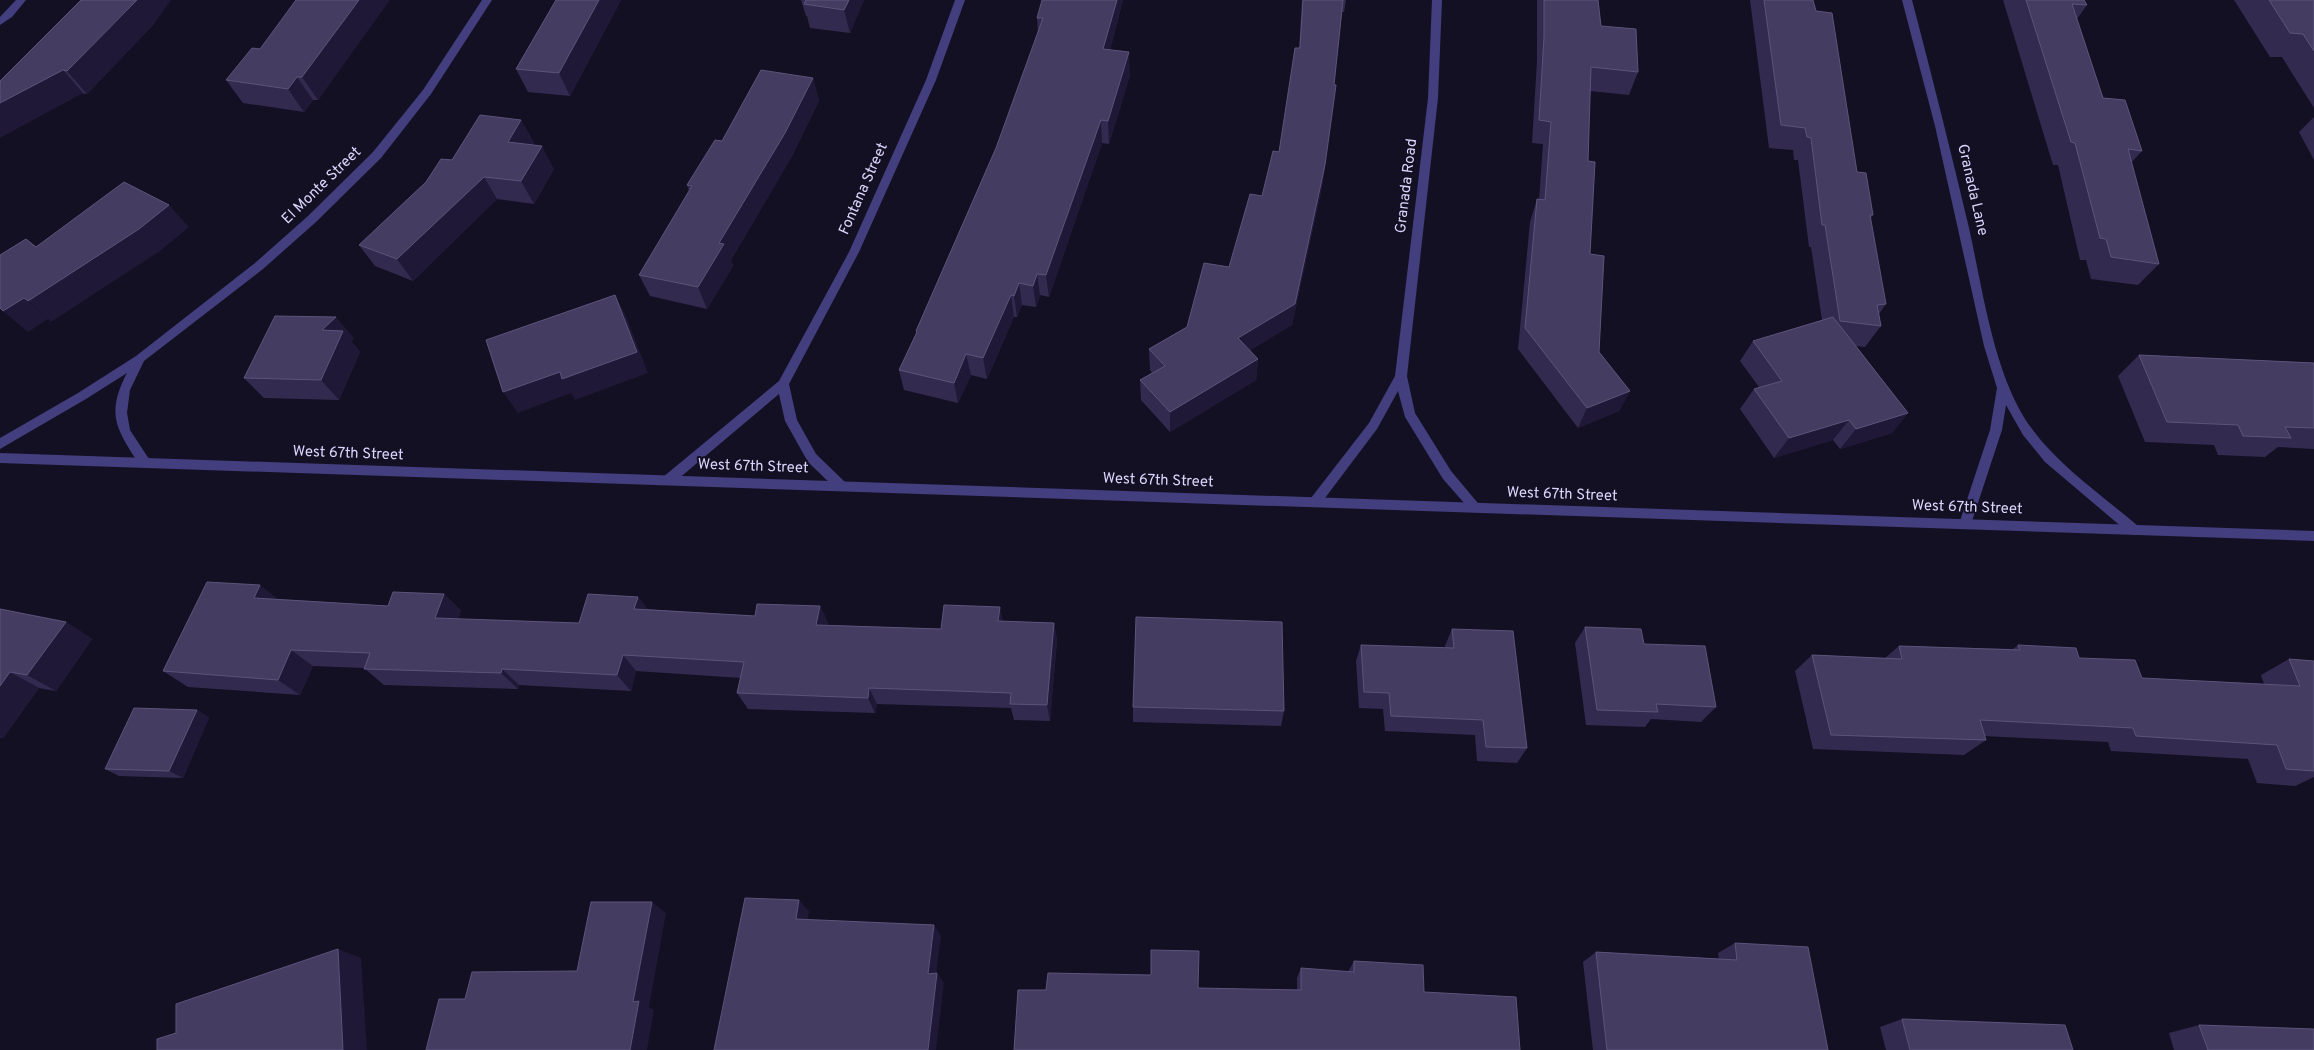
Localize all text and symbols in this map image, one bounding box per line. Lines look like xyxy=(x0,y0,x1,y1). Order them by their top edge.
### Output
street label: Granada Road xyxy=(1392,138,1422,234)
street label: Fontana Street xyxy=(835,140,893,238)
street label: Granada Lane xyxy=(1952,142,1992,238)
street label: El Monte Street xyxy=(278,143,366,229)
street label: West 67th Street xyxy=(292,443,404,465)
street label: West 67th Street xyxy=(697,456,809,478)
street label: West 67th Street xyxy=(1102,470,1214,492)
street label: West 67th Street xyxy=(1506,484,1618,506)
street label: West 67th Street xyxy=(1911,497,2023,519)

